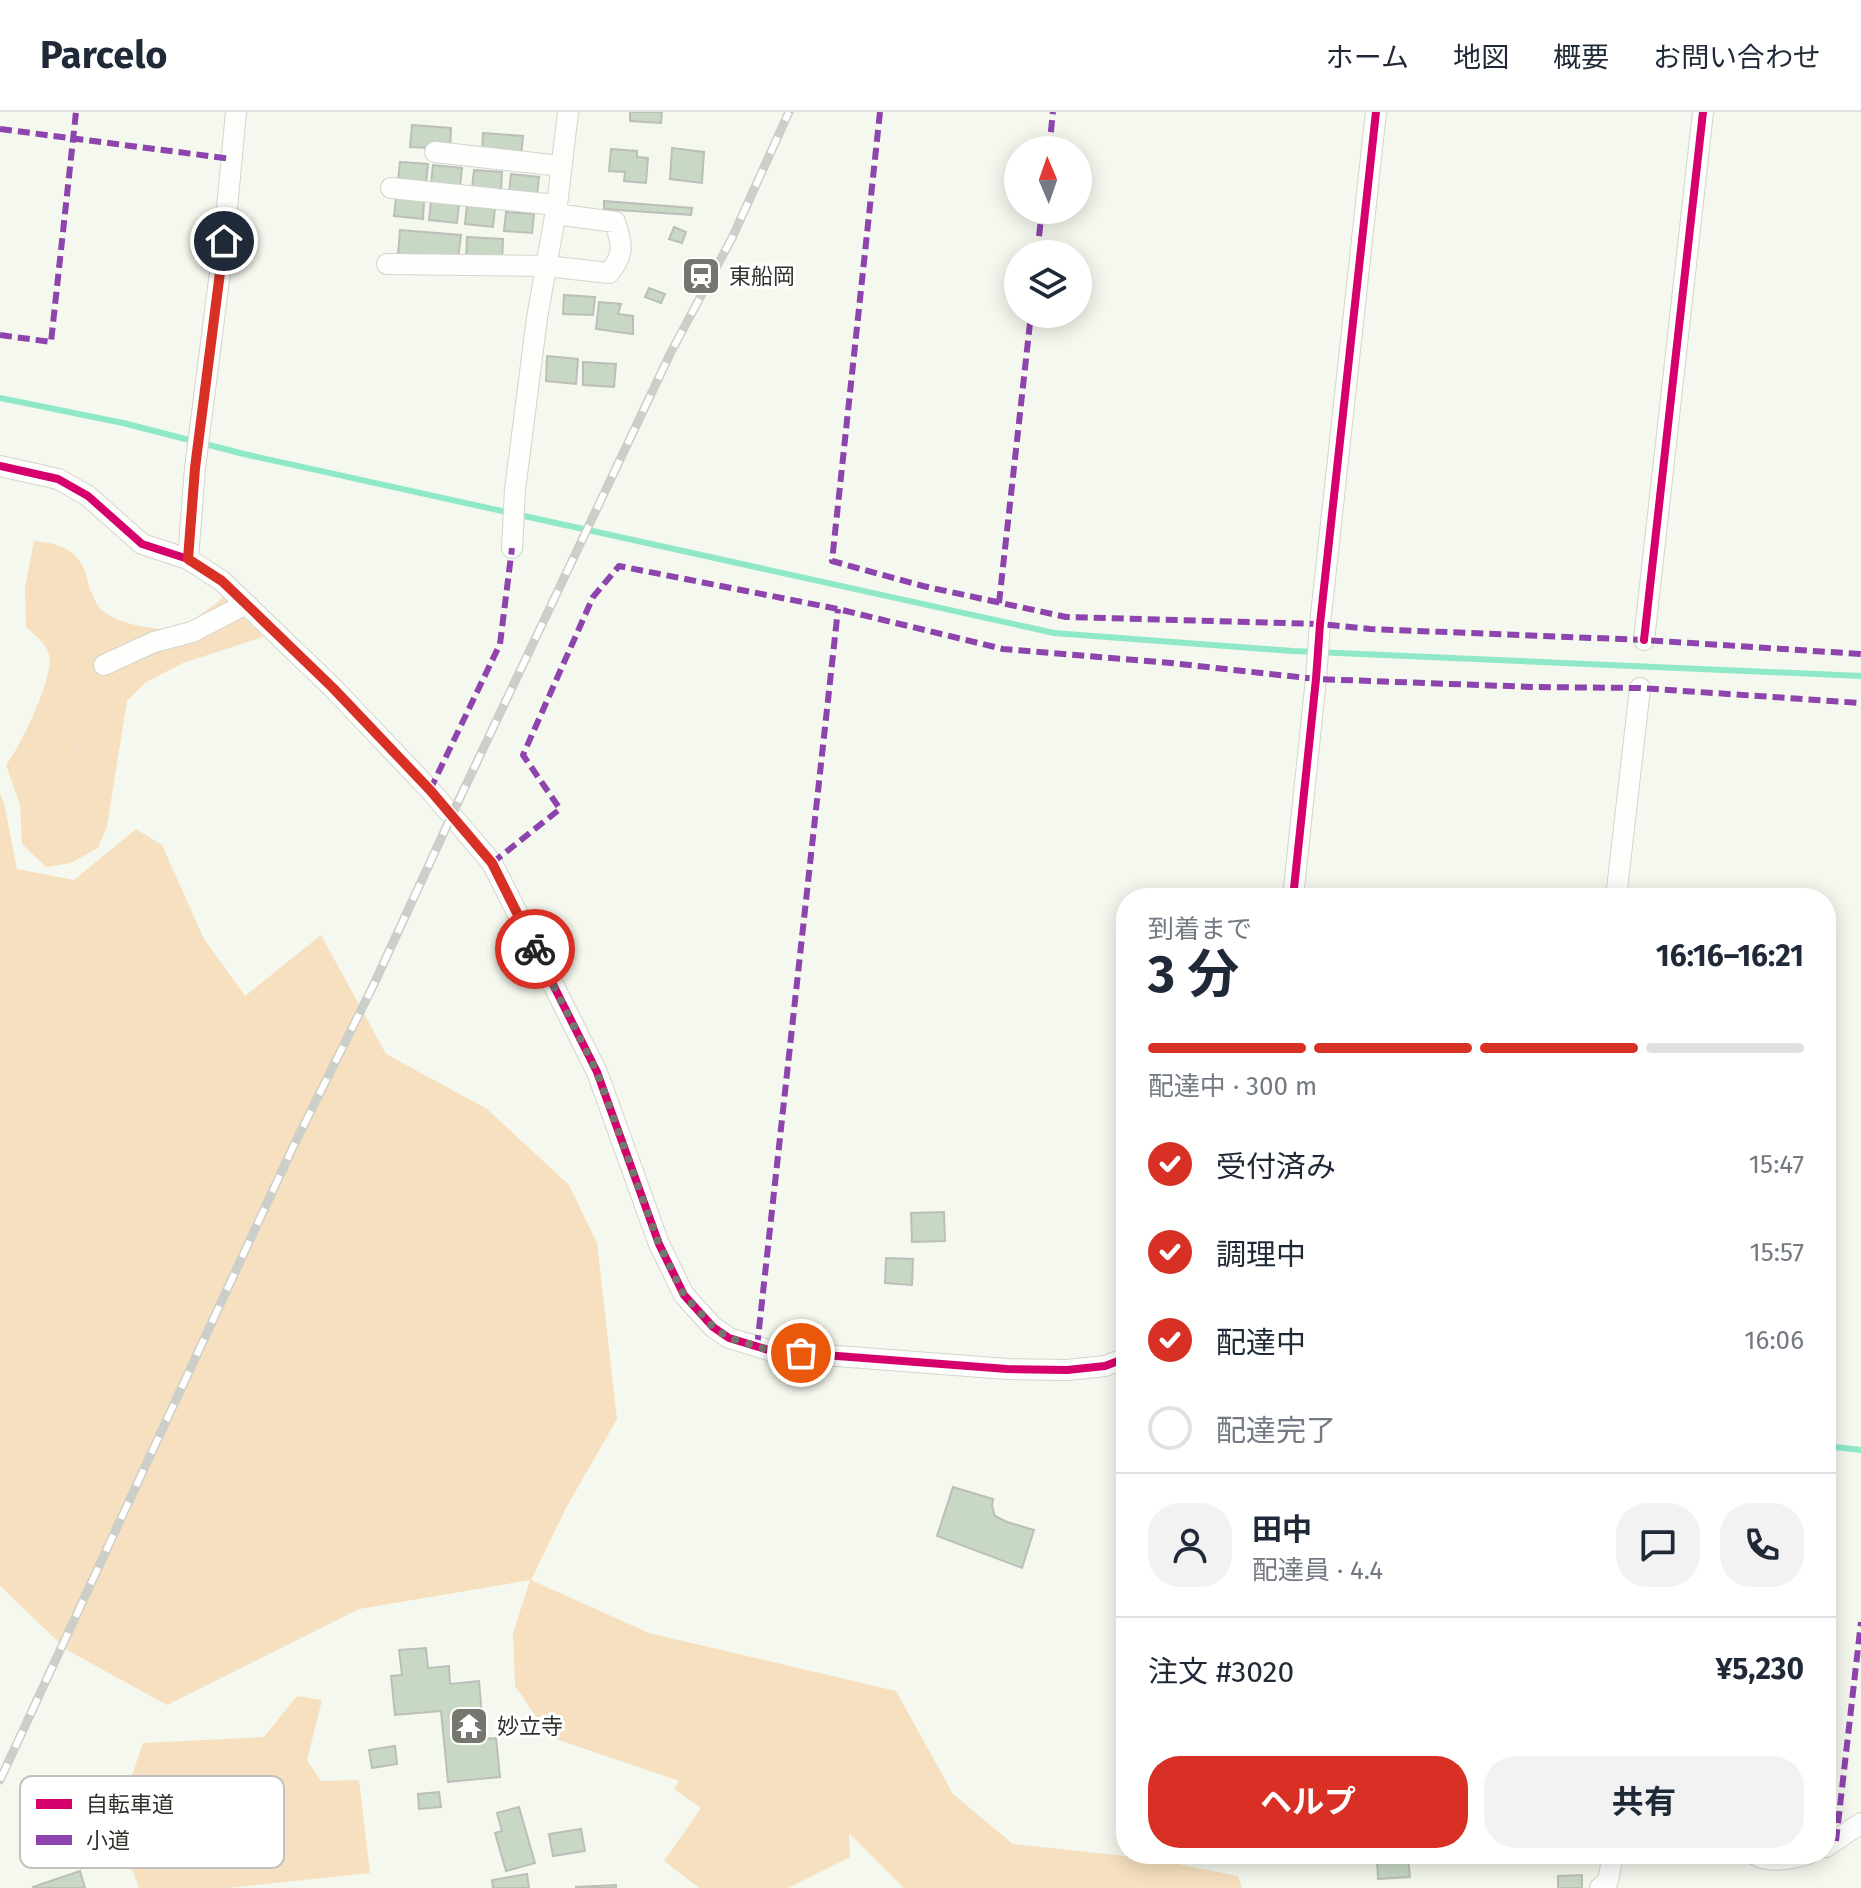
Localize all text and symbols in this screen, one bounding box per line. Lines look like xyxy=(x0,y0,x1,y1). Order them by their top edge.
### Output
text: Parcelo xyxy=(40,32,167,78)
text: ホーム xyxy=(1326,41,1409,74)
text: 地図 xyxy=(1453,41,1509,74)
text: 概要 xyxy=(1553,41,1609,74)
text: お問い合わせ xyxy=(1653,41,1821,74)
north arrow xyxy=(1004,136,1092,224)
map controls xyxy=(1004,136,1092,328)
pin xyxy=(190,207,258,275)
icon: home xyxy=(202,219,246,263)
button: layers xyxy=(1004,240,1092,328)
station icon: 東船岡 xyxy=(680,255,722,297)
place label: 東船岡 xyxy=(729,263,795,290)
courier xyxy=(495,909,575,989)
text: 到着まで xyxy=(1148,914,1252,945)
icon: bike xyxy=(513,927,557,971)
text: 16:16–16:21 xyxy=(1656,938,1804,974)
text: 3 分 xyxy=(1148,943,1239,1006)
text: 配達中 · 300 m xyxy=(1148,1071,1317,1102)
icon: check xyxy=(1148,1142,1192,1186)
text: 受付済み xyxy=(1216,1149,1336,1185)
text: 15:47 xyxy=(1749,1149,1804,1180)
icon: check xyxy=(1148,1230,1192,1274)
text: 調理中 xyxy=(1216,1237,1306,1273)
text: 15:57 xyxy=(1749,1237,1804,1268)
icon: check xyxy=(1148,1318,1192,1362)
pin xyxy=(767,1319,835,1387)
text: 配達中 xyxy=(1216,1325,1306,1361)
text: 16:06 xyxy=(1744,1325,1804,1356)
icon: bag xyxy=(779,1331,823,1375)
text: 配達完了 xyxy=(1216,1413,1336,1449)
button: person xyxy=(1148,1503,1232,1587)
button: chat xyxy=(1616,1503,1700,1587)
button: phone xyxy=(1720,1503,1804,1587)
text: 田中 xyxy=(1252,1512,1312,1548)
text: 配達員 · 4.4 xyxy=(1252,1555,1383,1586)
text: ¥5,230 xyxy=(1715,1651,1804,1687)
text: 注文 #3020 xyxy=(1148,1654,1294,1690)
temple icon: 妙立寺 xyxy=(448,1705,490,1747)
place label: 妙立寺 xyxy=(497,1713,563,1740)
button: ヘルプ xyxy=(1148,1756,1468,1848)
button: 共有 xyxy=(1484,1756,1804,1848)
legend xyxy=(20,1776,284,1868)
text: 自転車道 xyxy=(86,1791,174,1818)
text: 小道 xyxy=(86,1827,130,1854)

